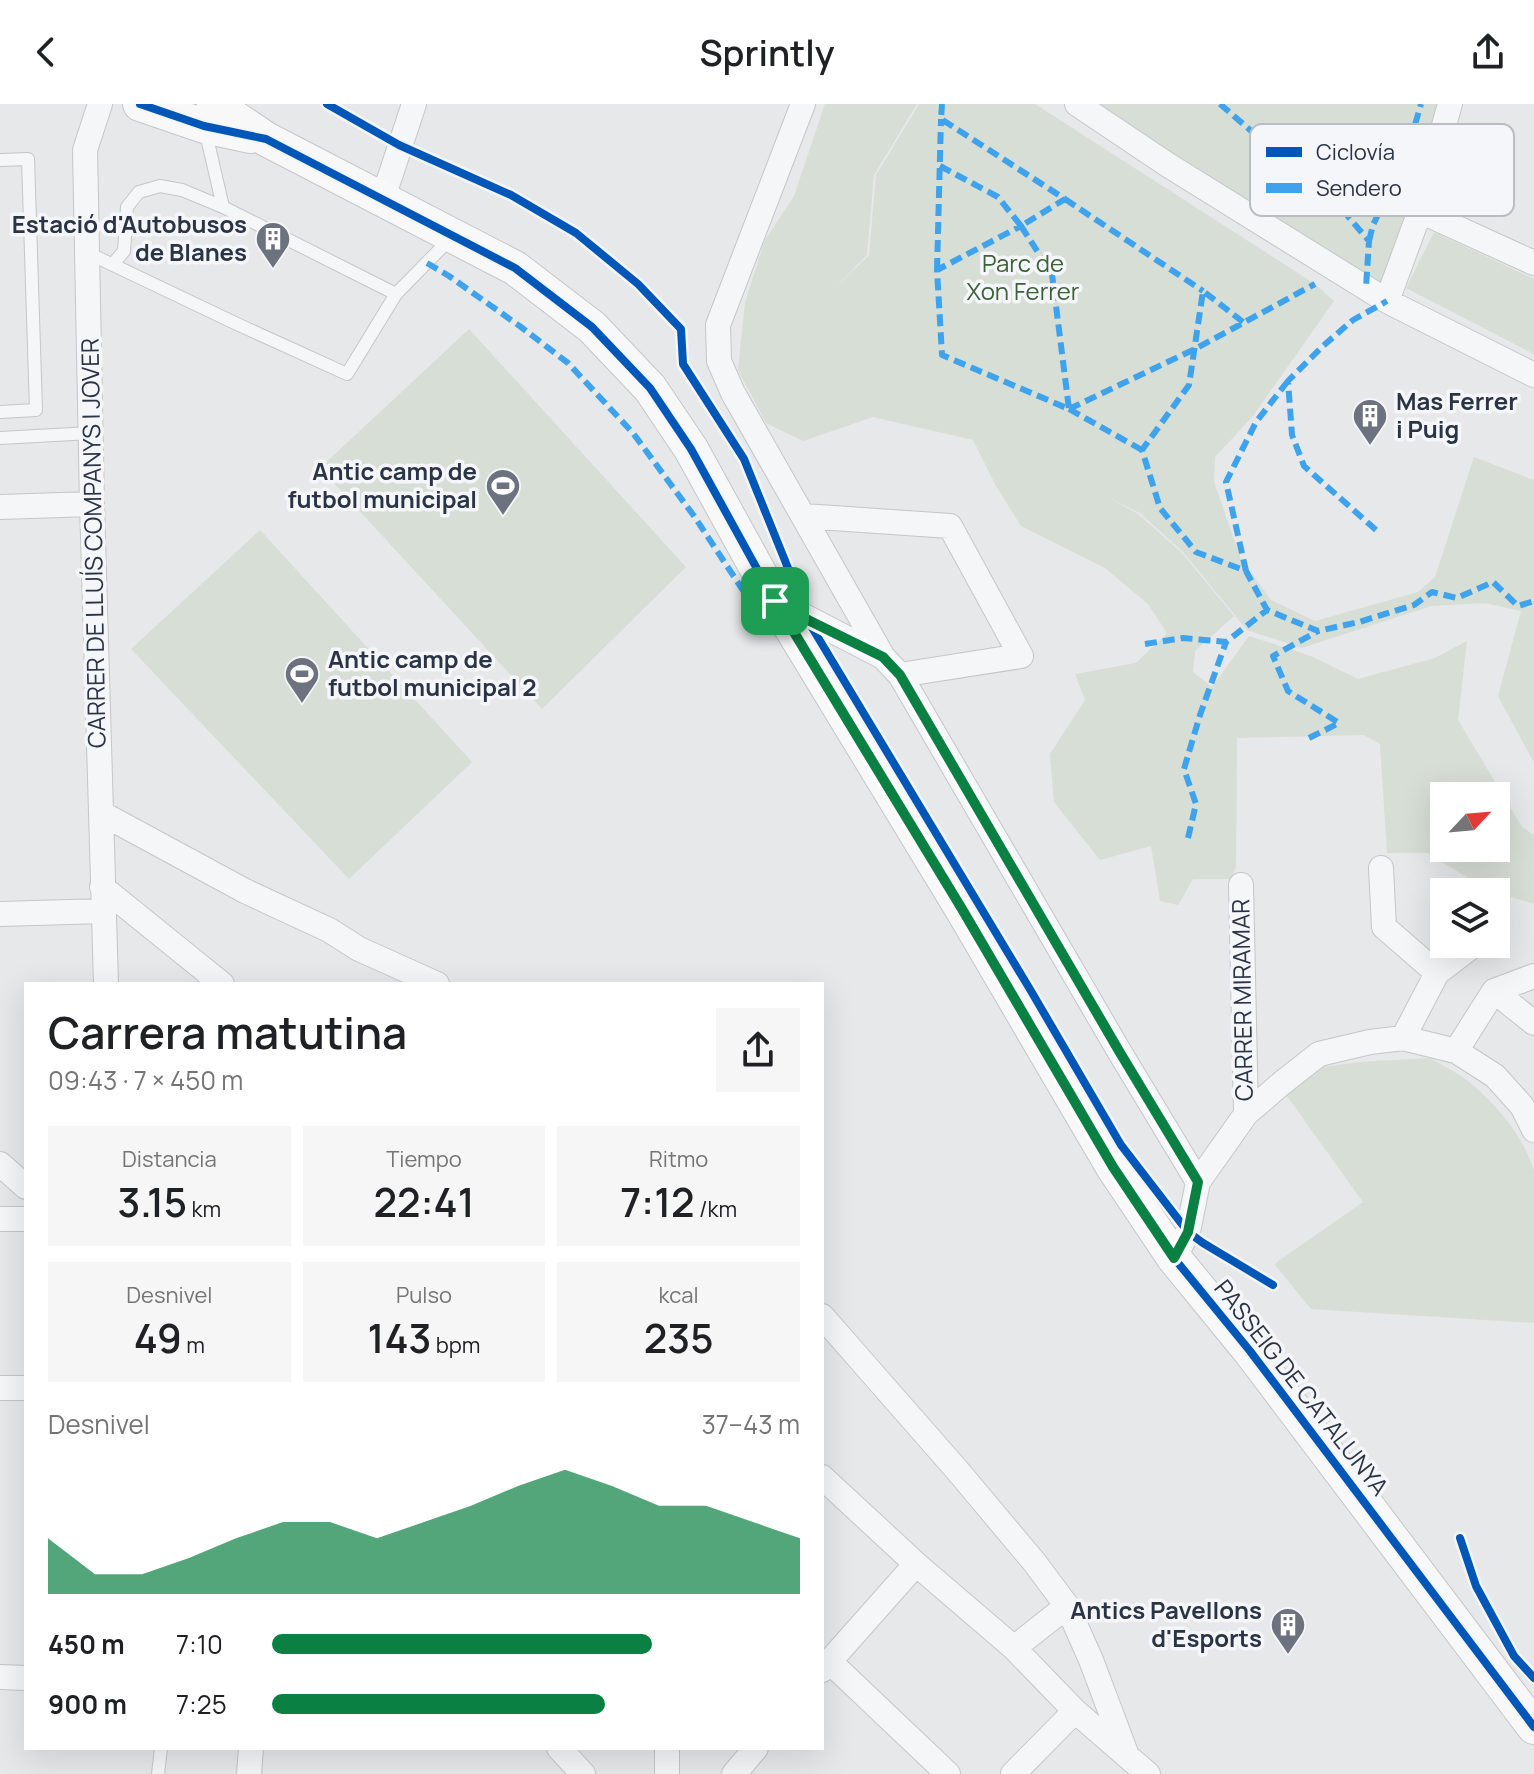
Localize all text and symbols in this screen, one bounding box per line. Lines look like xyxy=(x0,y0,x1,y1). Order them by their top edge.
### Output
text: Sprintly xyxy=(699,28,835,77)
icon: back xyxy=(24,30,68,74)
icon: share xyxy=(1466,30,1510,74)
legend xyxy=(1250,124,1514,216)
text: Ciclovía xyxy=(1316,137,1395,167)
text: Sendero xyxy=(1316,173,1402,203)
place label: Estació d'Autobusos de Blanes xyxy=(12,207,247,268)
building icon: Estació d'Autobusos de Blanes xyxy=(254,220,292,270)
park label: Parc de Xon Ferrer xyxy=(967,246,1080,307)
street label: CARRER DE LLUÍS COMPANYS I JOVER xyxy=(72,338,113,748)
place label: Mas Ferrer i Puig xyxy=(1396,384,1518,445)
building icon: Mas Ferrer i Puig xyxy=(1351,397,1389,447)
place label: Antic camp de futbol municipal xyxy=(288,454,477,515)
sports icon: Antic camp de futbol municipal xyxy=(484,467,522,517)
pin xyxy=(741,567,809,635)
icon: arrive xyxy=(753,579,797,623)
place label: Antic camp de futbol municipal 2 xyxy=(328,642,537,703)
sports icon: Antic camp de futbol municipal 2 xyxy=(283,655,321,705)
north arrow xyxy=(1430,782,1510,862)
map controls xyxy=(1430,782,1510,958)
button: layers xyxy=(1430,878,1510,958)
street label: CARRER MIRAMAR xyxy=(1223,899,1260,1102)
text: Carrera matutina xyxy=(48,1002,407,1062)
button: share xyxy=(716,1008,800,1092)
text: 09:43 · 7 × 450 m xyxy=(48,1062,243,1098)
text: Distancia xyxy=(122,1144,217,1174)
text: Tiempo xyxy=(386,1144,462,1174)
text: Ritmo xyxy=(649,1144,708,1174)
text: 3.15 xyxy=(117,1174,187,1229)
text: 22:41 xyxy=(373,1174,475,1229)
text: 7:12 xyxy=(620,1174,695,1229)
text: km xyxy=(187,1194,221,1224)
text: /km xyxy=(695,1194,737,1224)
street label: PASSEIG DE CATALUNYA xyxy=(1207,1272,1397,1502)
text: Desnivel xyxy=(126,1280,212,1310)
text: Pulso xyxy=(396,1280,452,1310)
text: kcal xyxy=(659,1280,699,1310)
text: 49 xyxy=(134,1310,182,1365)
text: 143 xyxy=(368,1310,431,1365)
text: 235 xyxy=(644,1310,714,1365)
text: m xyxy=(182,1330,205,1360)
text: bpm xyxy=(431,1330,480,1360)
text: Desnivel xyxy=(48,1406,150,1442)
text: 37–43 m xyxy=(701,1406,800,1442)
place label: Antics Pavellons d'Esports xyxy=(1070,1593,1262,1654)
building icon: Antics Pavellons d'Esports xyxy=(1269,1606,1307,1656)
text: 450 m xyxy=(48,1626,125,1662)
text: 7:10 xyxy=(176,1626,223,1662)
text: 900 m xyxy=(48,1686,127,1722)
text: 7:25 xyxy=(176,1686,227,1722)

